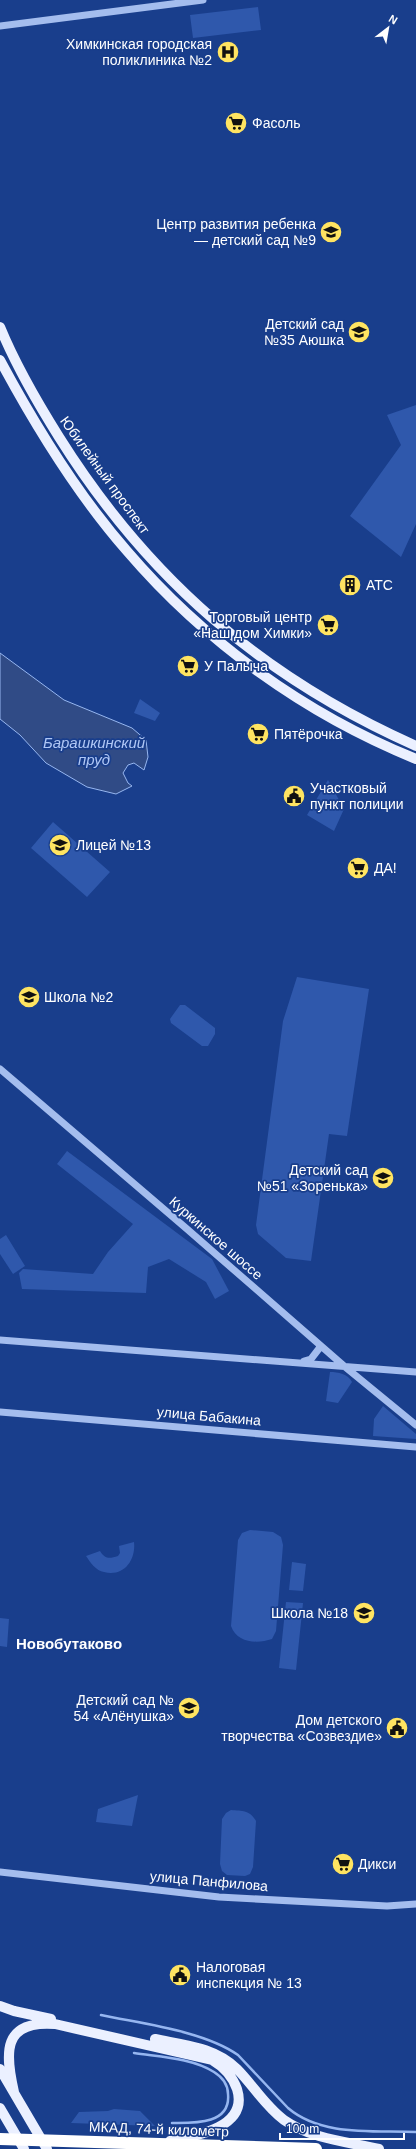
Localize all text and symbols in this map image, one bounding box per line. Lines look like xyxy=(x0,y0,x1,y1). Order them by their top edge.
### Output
north arrow xyxy=(368,8,408,48)
text: N xyxy=(387,12,400,27)
place label: Химкинская городская поликлиника №2 xyxy=(66,36,212,68)
hospital icon: Химкинская городская поликлиника №2 xyxy=(215,39,241,65)
supermarket icon: Фасоль xyxy=(223,110,249,136)
place label: Фасоль xyxy=(252,115,301,131)
place label: Центр развития ребенка — детский сад №9 xyxy=(156,216,316,248)
school or university icon: Центр развития ребенка — детский сад №9 xyxy=(318,219,344,245)
place label: Детский сад №35 Аюшка xyxy=(264,316,344,348)
school or university icon: Детский сад №35 Аюшка xyxy=(346,319,372,345)
street label: Юбилейный проспект xyxy=(57,413,153,537)
building icon: АТС xyxy=(337,572,363,598)
place label: АТС xyxy=(366,577,393,593)
place label: Торговый центр «Наш дом Химки» xyxy=(193,609,312,641)
supermarket icon: Торговый центр «Наш дом Химки» xyxy=(315,612,341,638)
supermarket icon: У Палыча xyxy=(175,653,201,679)
place label: У Палыча xyxy=(204,658,268,674)
supermarket icon: Пятёрочка xyxy=(245,721,271,747)
place label: Пятёрочка xyxy=(274,726,343,742)
water label: Барашкинский пруд xyxy=(43,734,146,768)
place label: Участковый пункт полиции xyxy=(310,780,404,812)
public building icon: Участковый пункт полиции xyxy=(281,783,307,809)
school or university icon: Лицей №13 xyxy=(47,832,73,858)
place label: Лицей №13 xyxy=(76,837,151,853)
supermarket icon: ДА! xyxy=(345,855,371,881)
place label: ДА! xyxy=(374,860,397,876)
school or university icon: Школа №2 xyxy=(16,984,42,1010)
place label: Школа №2 xyxy=(44,989,113,1005)
place label: Детский сад №51 «Зоренька» xyxy=(257,1162,368,1194)
school or university icon: Детский сад №51 «Зоренька» xyxy=(370,1165,396,1191)
street label: Куркинское шоссе xyxy=(166,1193,266,1283)
street label: улица Бабакина xyxy=(156,1403,262,1429)
school or university icon: Школа №18 xyxy=(351,1600,377,1626)
place label: Школа №18 xyxy=(271,1605,348,1621)
district label: Новобутаково xyxy=(16,1635,122,1652)
place label: Детский сад № 54 «Алёнушка» xyxy=(73,1692,174,1724)
school or university icon: Детский сад № 54 «Алёнушка» xyxy=(176,1695,202,1721)
place label: Дом детского творчества «Созвездие» xyxy=(221,1712,382,1744)
public building icon: Дом детского творчества «Созвездие» xyxy=(384,1715,410,1741)
supermarket icon: Дикси xyxy=(330,1851,356,1877)
place label: Дикси xyxy=(358,1856,396,1872)
street label: улица Панфилова xyxy=(149,1868,269,1894)
place label: Налоговая инспекция № 13 xyxy=(196,1959,302,1991)
public building icon: Налоговая инспекция № 13 xyxy=(167,1962,193,1988)
scale bar xyxy=(280,2115,404,2141)
street label: МКАД, 74-й километр xyxy=(89,2119,229,2139)
text: 100 m xyxy=(286,2122,319,2136)

